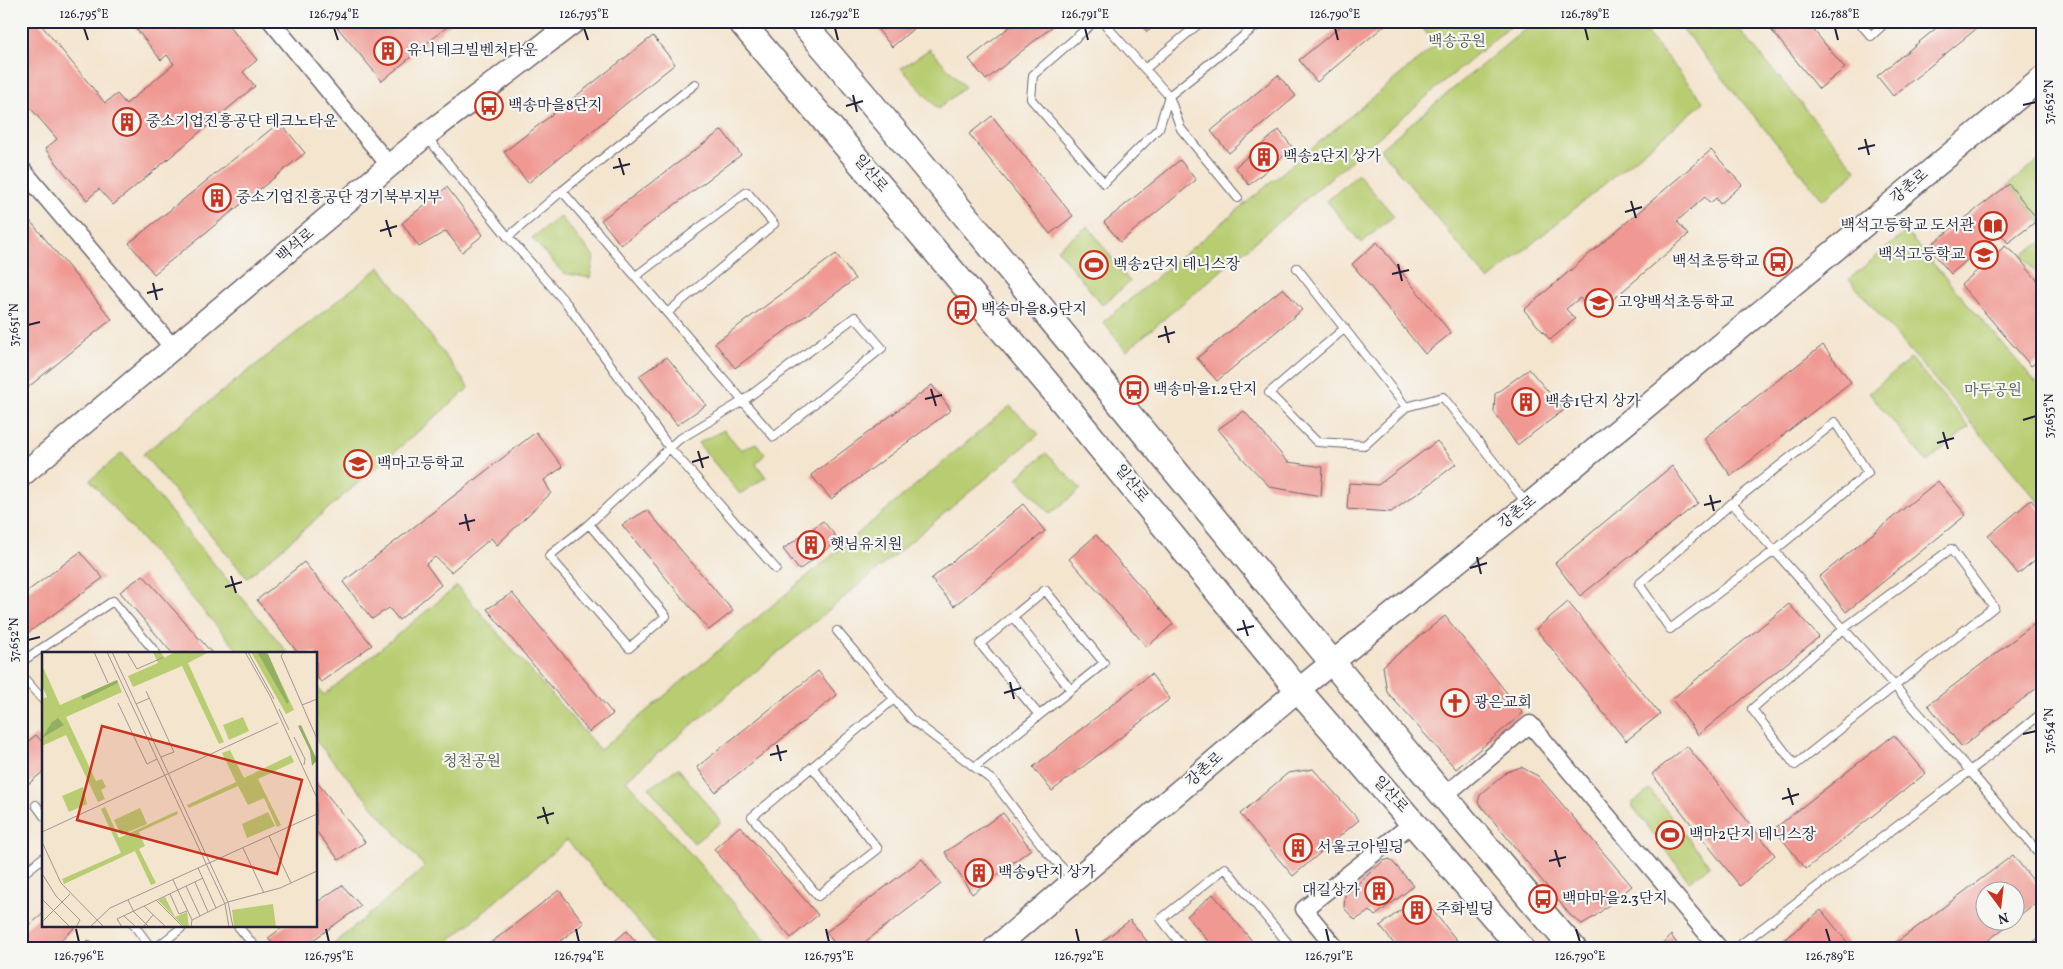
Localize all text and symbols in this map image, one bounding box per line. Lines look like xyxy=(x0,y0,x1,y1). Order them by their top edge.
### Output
text: 126.795°E xyxy=(59,7,109,23)
text: 126.794°E xyxy=(309,7,359,23)
text: 126.793°E xyxy=(559,7,609,23)
text: 126.792°E xyxy=(810,7,860,23)
text: 126.791°E xyxy=(1061,7,1109,23)
text: 126.790°E xyxy=(1310,7,1360,23)
text: 126.789°E xyxy=(1560,7,1610,23)
text: 126.788°E xyxy=(1810,7,1860,23)
park label: 백송공원 xyxy=(1428,32,1486,53)
building icon: 유니테크빌벤처타운 xyxy=(373,36,403,66)
place label: 유니테크빌벤처타운 xyxy=(407,41,538,62)
text: 37.652°N xyxy=(2042,79,2058,125)
bus stop icon: 백송마을8단지 xyxy=(474,91,504,121)
place label: 백송마을8단지 xyxy=(508,96,603,117)
building icon: 중소기업진흥공단 테크노타운 xyxy=(112,107,142,137)
place label: 중소기업진흥공단 테크노타운 xyxy=(146,112,338,133)
building icon: 백송2단지 상가 xyxy=(1249,142,1279,172)
place label: 백송2단지 상가 xyxy=(1283,147,1382,168)
street label: 일산로 xyxy=(848,151,892,198)
street label: 강촌로 xyxy=(1887,165,1934,209)
building icon: 중소기업진흥공단 경기북부지부 xyxy=(202,183,232,213)
place label: 중소기업진흥공단 경기북부지부 xyxy=(236,188,442,209)
library icon: 백석고등학교 도서관 xyxy=(1978,211,2008,241)
place label: 백석고등학교 도서관 xyxy=(1841,216,1974,237)
street label: 백석로 xyxy=(273,224,320,268)
school or university icon: 백석고등학교 xyxy=(1969,240,1999,270)
place label: 백석고등학교 xyxy=(1878,245,1965,266)
bus stop icon: 백석초등학교 xyxy=(1763,247,1793,277)
sports icon: 백송2단지 테니스장 xyxy=(1079,250,1109,280)
place label: 백석초등학교 xyxy=(1672,252,1759,273)
place label: 백송2단지 테니스장 xyxy=(1113,255,1240,276)
school or university icon: 고양백석초등학교 xyxy=(1584,288,1614,318)
place label: 고양백석초등학교 xyxy=(1618,293,1734,314)
bus stop icon: 백송마을8.9단지 xyxy=(947,295,977,325)
place label: 백송마을8.9단지 xyxy=(981,300,1087,321)
text: 37.651°N xyxy=(7,303,23,347)
bus stop icon: 백송마을1.2단지 xyxy=(1119,375,1149,405)
place label: 백송마을1.2단지 xyxy=(1153,380,1257,401)
park label: 마두공원 xyxy=(1964,381,2022,402)
building icon: 백송1단지 상가 xyxy=(1511,387,1541,417)
place label: 백송1단지 상가 xyxy=(1545,392,1641,413)
text: 37.653°N xyxy=(2042,393,2058,439)
school or university icon: 백마고등학교 xyxy=(343,449,373,479)
place label: 백마고등학교 xyxy=(377,454,464,475)
street label: 일산로 xyxy=(1109,460,1153,508)
street label: 강촌로 xyxy=(1494,491,1542,535)
building icon: 햇님유치원 xyxy=(796,530,826,560)
place label: 햇님유치원 xyxy=(830,535,902,556)
text: 37.652°N xyxy=(7,617,23,663)
inset map xyxy=(42,652,318,926)
church icon: 광은교회 xyxy=(1440,688,1470,718)
place label: 광은교회 xyxy=(1474,693,1532,714)
text: 37.654°N xyxy=(2042,708,2058,754)
street label: 강촌로 xyxy=(1182,747,1229,792)
park label: 청천공원 xyxy=(443,752,501,773)
street label: 일산로 xyxy=(1368,772,1413,819)
sports icon: 백마2단지 테니스장 xyxy=(1655,820,1685,850)
place label: 백마2단지 테니스장 xyxy=(1689,825,1816,846)
building icon: 서울코아빌딩 xyxy=(1283,833,1313,863)
place label: 서울코아빌딩 xyxy=(1317,838,1404,859)
building icon: 백송9단지 상가 xyxy=(964,858,994,888)
place label: 백송9단지 상가 xyxy=(998,863,1096,884)
building icon: 대길상가 xyxy=(1364,876,1394,906)
place label: 대길상가 xyxy=(1302,881,1361,902)
north arrow xyxy=(1976,882,2026,932)
bus stop icon: 백마마을2.3단지 xyxy=(1528,884,1558,914)
place label: 백마마을2.3단지 xyxy=(1562,889,1668,910)
building icon: 주화빌딩 xyxy=(1402,895,1432,925)
place label: 주화빌딩 xyxy=(1436,900,1494,921)
text: N xyxy=(1996,907,2010,928)
text: 126.796°E xyxy=(54,949,104,965)
text: 126.795°E xyxy=(304,949,354,965)
text: 126.794°E xyxy=(554,949,604,965)
text: 126.793°E xyxy=(804,949,854,965)
text: 126.792°E xyxy=(1054,949,1104,965)
text: 126.791°E xyxy=(1305,949,1353,965)
text: 126.790°E xyxy=(1555,949,1605,965)
text: 126.789°E xyxy=(1805,949,1855,965)

